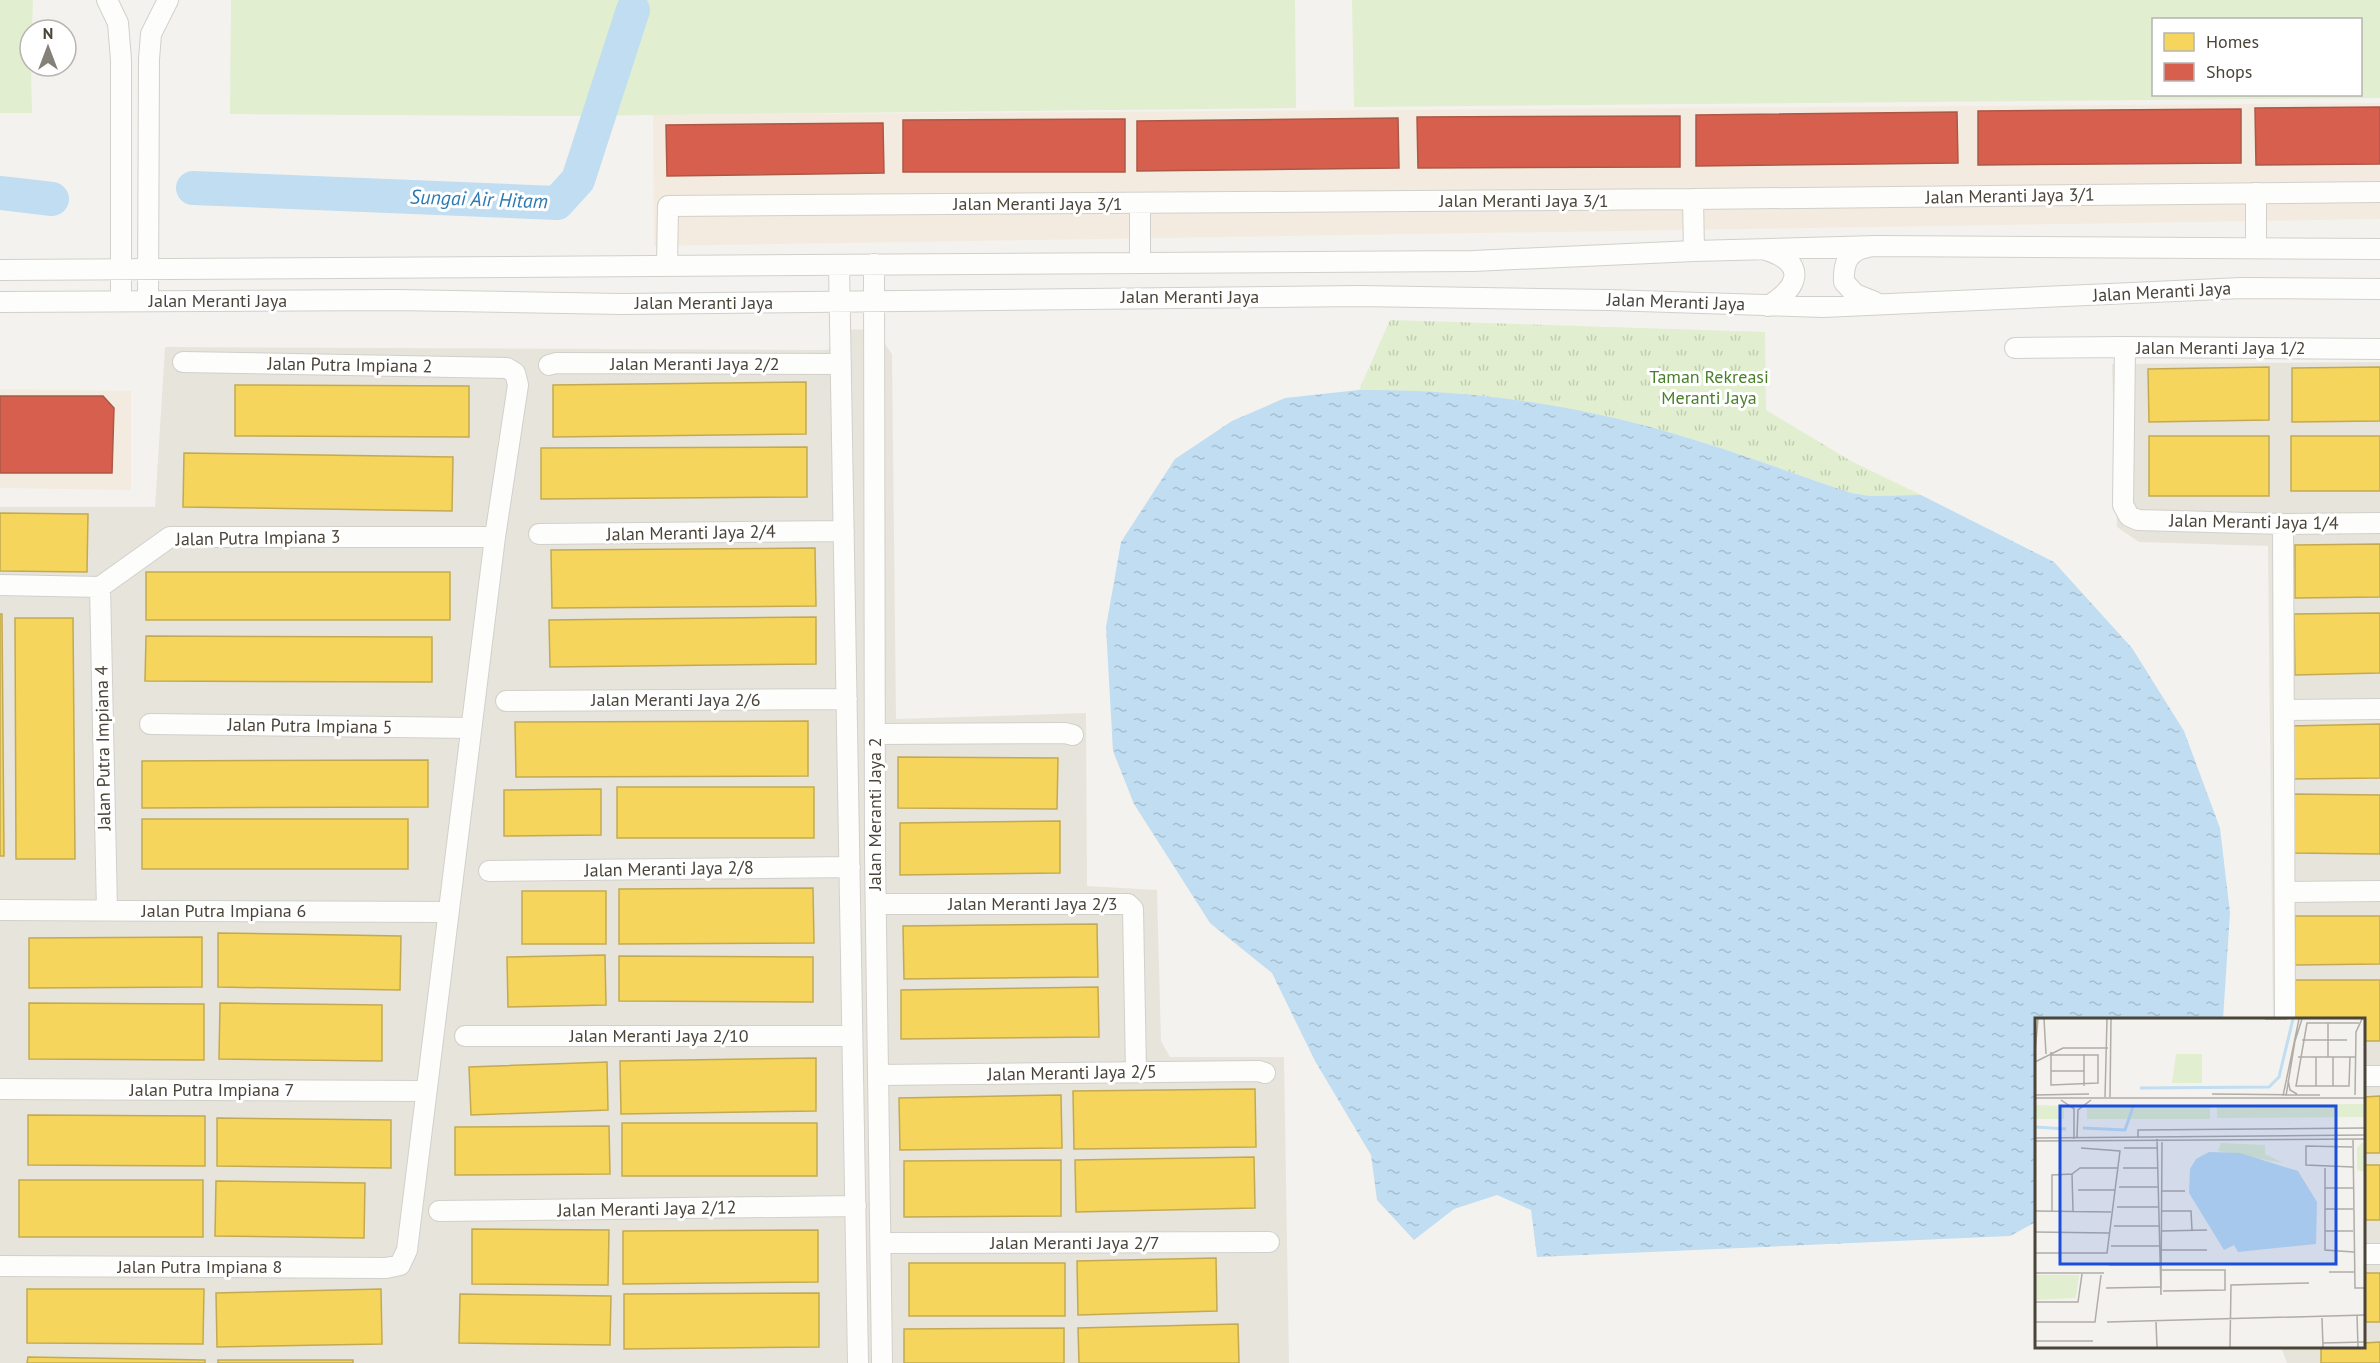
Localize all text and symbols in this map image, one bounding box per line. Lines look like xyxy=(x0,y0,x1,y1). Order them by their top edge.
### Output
north arrow xyxy=(18,18,78,78)
legend xyxy=(2152,18,2362,96)
text: N xyxy=(43,23,53,43)
text: Homes xyxy=(2206,30,2259,53)
text: Shops xyxy=(2206,60,2252,83)
street label: Jalan Meranti Jaya 3/1 xyxy=(1924,183,2095,208)
water label: Sungai Air Hitam xyxy=(410,184,548,214)
street label: Jalan Meranti Jaya 3/1 xyxy=(1438,189,1609,212)
street label: Jalan Meranti Jaya 3/1 xyxy=(952,192,1123,215)
street label: Jalan Meranti Jaya xyxy=(2091,276,2232,307)
street label: Jalan Meranti Jaya xyxy=(1120,285,1259,308)
street label: Jalan Meranti Jaya xyxy=(1605,288,1746,315)
street label: Jalan Meranti Jaya xyxy=(148,289,287,312)
street label: Jalan Meranti Jaya xyxy=(634,291,773,314)
street label: Jalan Meranti Jaya 1/2 xyxy=(2135,336,2306,359)
street label: Jalan Putra Impiana 2 xyxy=(266,352,433,377)
street label: Jalan Meranti Jaya 2/2 xyxy=(609,352,780,375)
park label: Taman Rekreasi Meranti Jaya xyxy=(1649,365,1769,409)
street label: Jalan Meranti Jaya 1/4 xyxy=(2168,509,2339,534)
street label: Jalan Meranti Jaya 2/4 xyxy=(605,520,776,545)
street label: Jalan Putra Impiana 3 xyxy=(174,525,341,550)
street label: Jalan Putra Impiana 4 xyxy=(90,665,115,832)
street label: Jalan Meranti Jaya 2/6 xyxy=(590,688,761,711)
street label: Jalan Putra Impiana 5 xyxy=(226,713,393,738)
street label: Jalan Meranti Jaya 2 xyxy=(863,737,886,892)
street label: Jalan Meranti Jaya 2/8 xyxy=(583,856,754,881)
street label: Jalan Meranti Jaya 2/3 xyxy=(947,892,1118,915)
street label: Jalan Putra Impiana 6 xyxy=(141,899,306,922)
inset map xyxy=(2035,1018,2365,1348)
street label: Jalan Meranti Jaya 2/10 xyxy=(568,1024,749,1047)
street label: Jalan Meranti Jaya 2/5 xyxy=(986,1060,1157,1085)
street label: Jalan Putra Impiana 7 xyxy=(129,1078,294,1101)
street label: Jalan Meranti Jaya 2/12 xyxy=(556,1195,737,1222)
street label: Jalan Meranti Jaya 2/7 xyxy=(989,1231,1160,1254)
street label: Jalan Putra Impiana 8 xyxy=(117,1255,282,1278)

